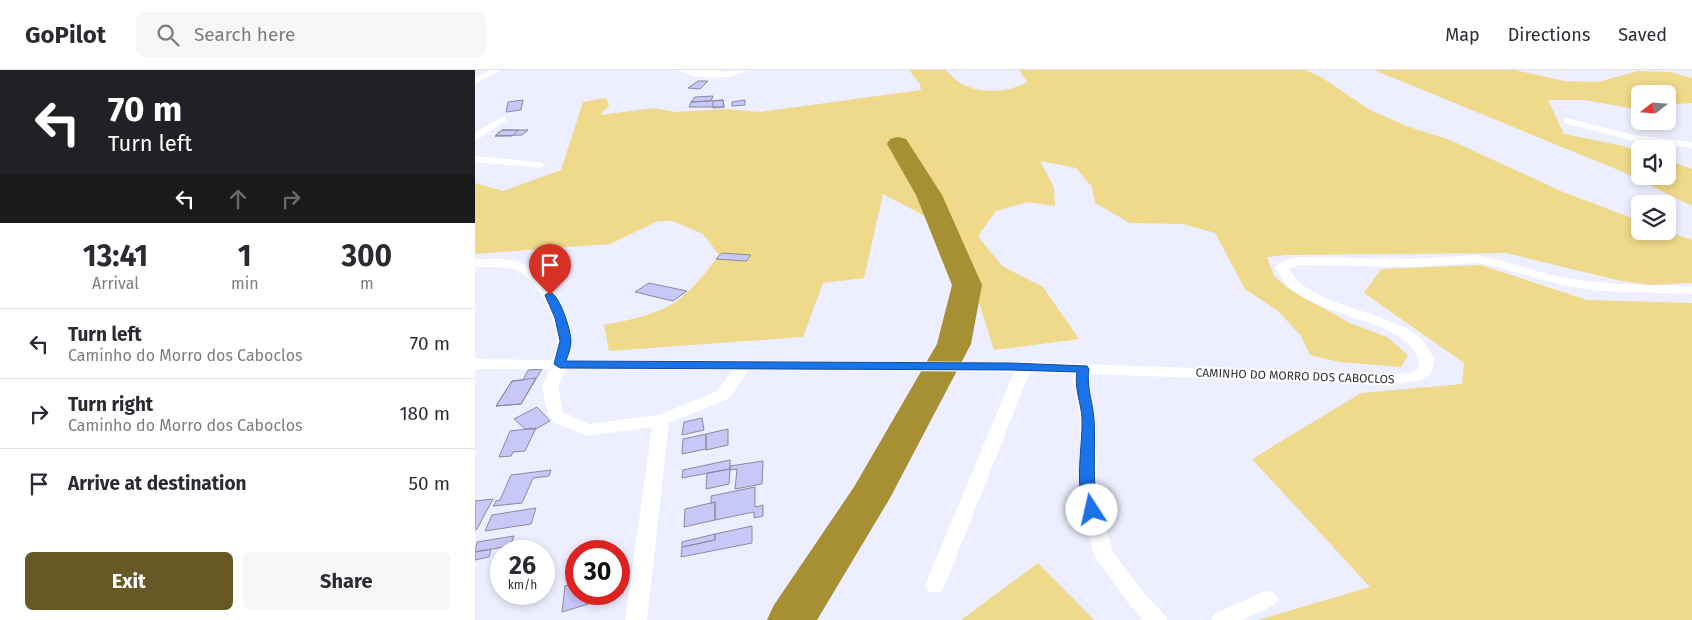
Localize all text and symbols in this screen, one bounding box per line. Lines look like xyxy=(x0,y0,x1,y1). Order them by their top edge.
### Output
search box xyxy=(136,12,486,57)
text: GoPilot xyxy=(25,21,106,49)
icon: search xyxy=(154,21,182,49)
text: Search here xyxy=(194,23,295,46)
text: Map xyxy=(1445,24,1480,46)
text: Directions xyxy=(1508,24,1590,46)
text: Saved xyxy=(1618,24,1667,46)
north arrow xyxy=(1631,85,1676,130)
map controls xyxy=(1631,85,1676,240)
text: 70 m xyxy=(108,88,182,130)
icon: left xyxy=(25,90,90,155)
text: Turn left xyxy=(108,130,192,157)
button: sound xyxy=(1631,140,1676,185)
icon: left xyxy=(171,185,199,213)
icon: ahead xyxy=(224,185,252,213)
icon: right xyxy=(277,185,305,213)
button: layers xyxy=(1631,195,1676,240)
text: 13:41 xyxy=(83,238,148,274)
text: 1 xyxy=(238,238,252,274)
text: 300 xyxy=(341,238,392,274)
pin xyxy=(529,244,571,295)
icon: arrive xyxy=(536,251,564,279)
text: Arrival xyxy=(92,274,139,293)
text: min xyxy=(231,274,259,293)
text: m xyxy=(360,274,374,293)
text: Turn left xyxy=(68,323,142,346)
icon: left xyxy=(25,330,53,358)
text: 70 m xyxy=(410,332,450,355)
text: Caminho do Morro dos Caboclos xyxy=(68,346,303,365)
street label: CAMINHO DO MORRO DOS CABOCLOS xyxy=(1195,366,1395,386)
text: Turn right xyxy=(68,393,153,416)
icon: right xyxy=(25,400,53,428)
text: 180 m xyxy=(399,402,450,425)
text: Caminho do Morro dos Caboclos xyxy=(68,416,303,435)
icon: arrive xyxy=(25,470,53,498)
text: Arrive at destination xyxy=(68,472,247,495)
text: 50 m xyxy=(409,472,450,495)
position arrow xyxy=(1065,483,1117,535)
speed limit sign: 30 xyxy=(565,540,630,605)
text: 26 xyxy=(509,551,536,581)
button: Exit xyxy=(25,552,233,610)
button: Share xyxy=(243,552,450,610)
text: km/h xyxy=(508,578,537,592)

